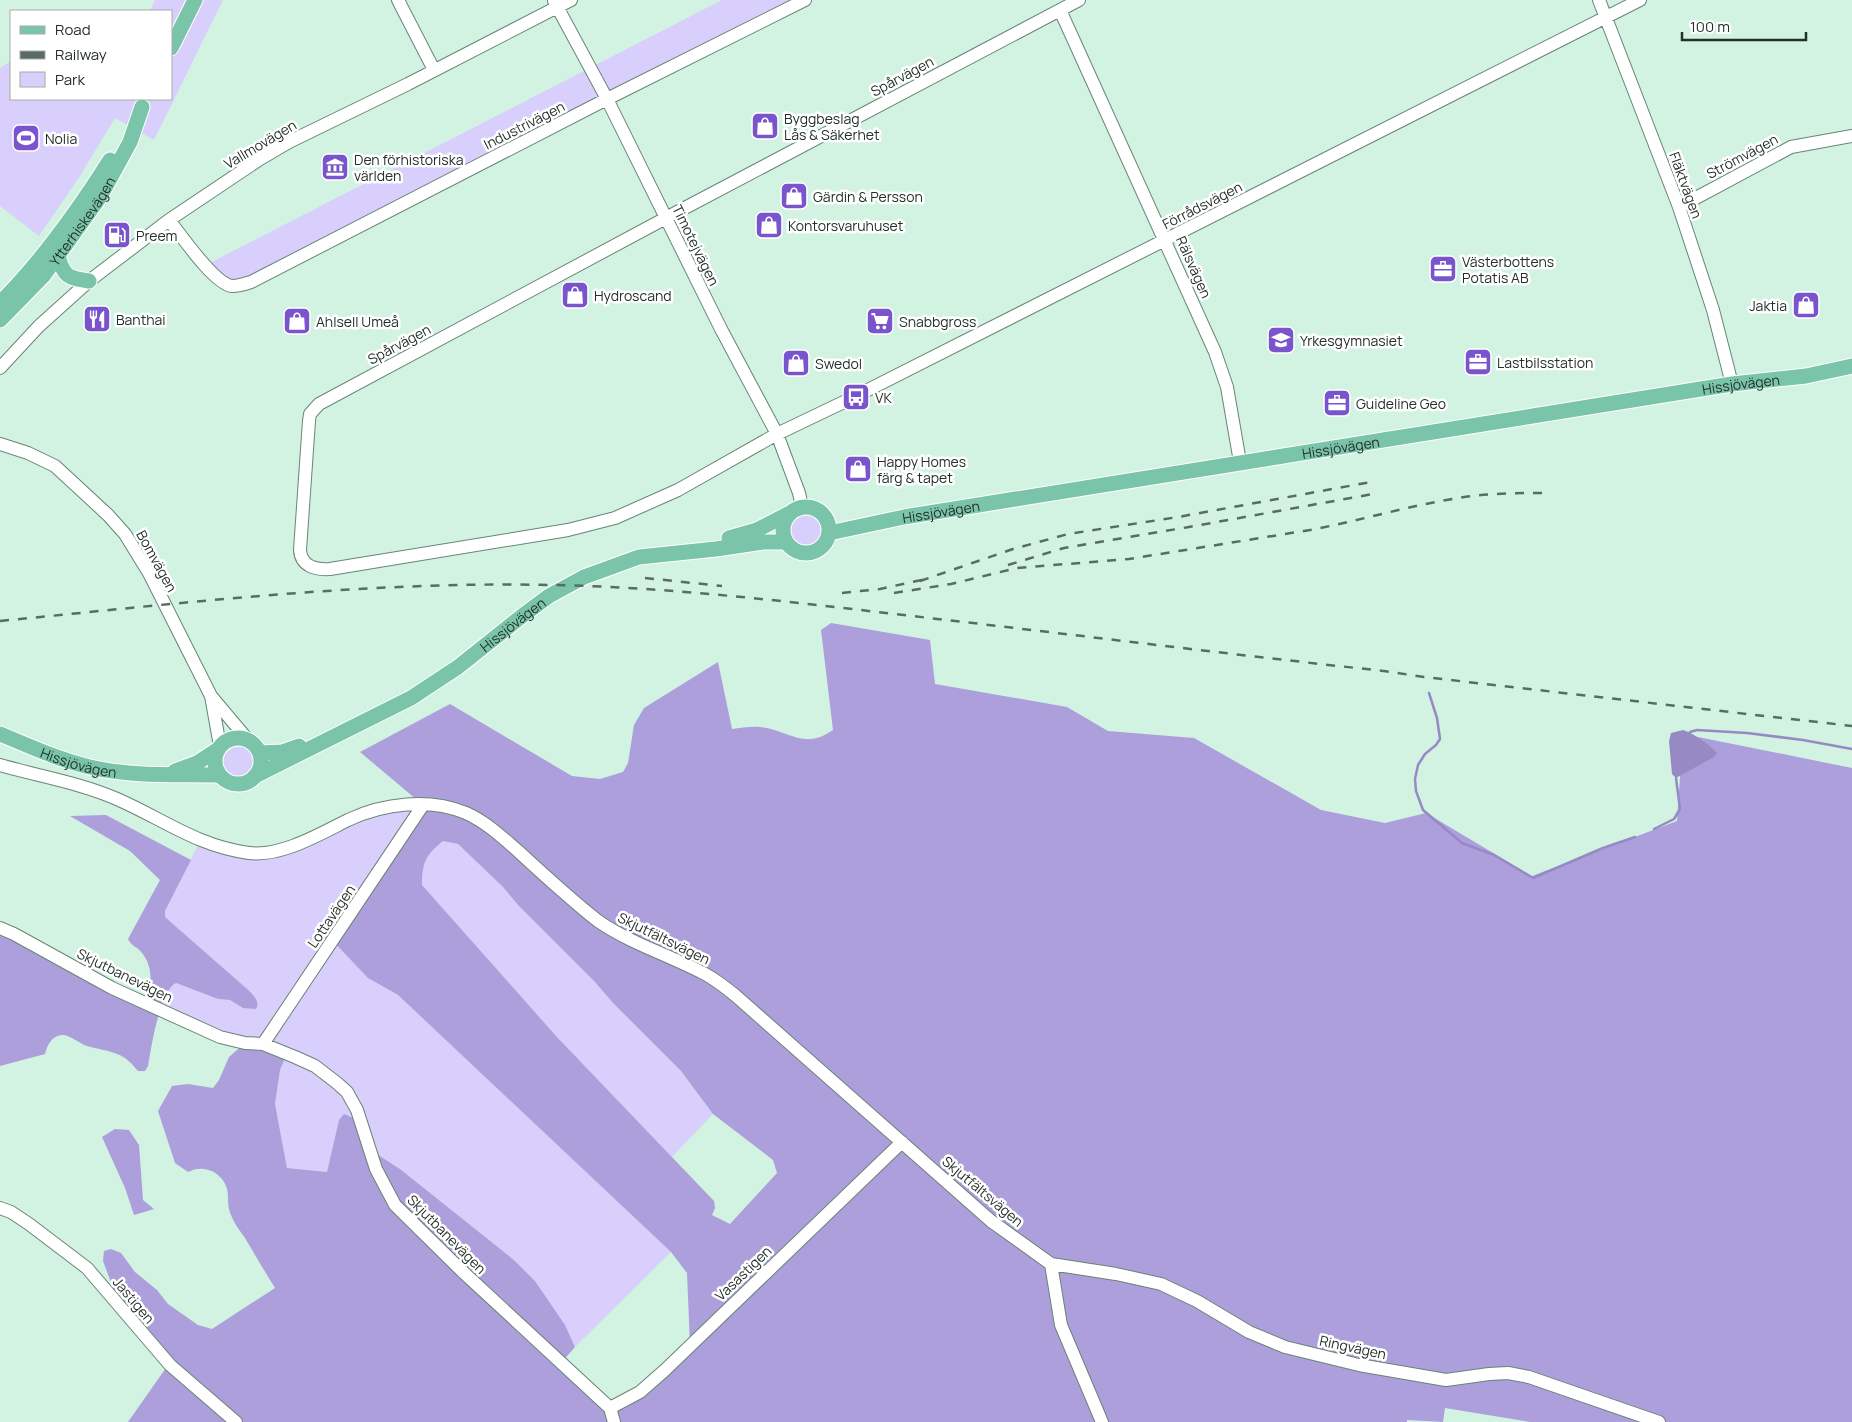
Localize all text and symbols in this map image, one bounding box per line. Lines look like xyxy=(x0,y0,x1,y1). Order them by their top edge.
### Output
legend xyxy=(10,10,172,100)
scale bar xyxy=(1682,10,1806,42)
text: 100 m xyxy=(1690,16,1730,37)
text: Road xyxy=(55,19,91,40)
text: Railway xyxy=(55,44,107,65)
street label: Spårvägen xyxy=(867,51,937,101)
text: Park xyxy=(55,69,85,90)
street label: Industrivägen xyxy=(480,96,568,154)
place label: Byggbeslag Lås & Säkerhet xyxy=(784,109,880,144)
shop icon: Byggbeslag Lås & Säkerhet xyxy=(750,111,780,141)
street label: Vallmovägen xyxy=(220,115,300,173)
sports icon: Nolia xyxy=(11,123,41,153)
place label: Nolia xyxy=(45,129,77,148)
street label: Strömvägen xyxy=(1703,129,1781,183)
street label: Fläktvägen xyxy=(1665,149,1707,221)
place label: Den förhistoriska världen xyxy=(354,150,463,185)
museum icon: Den förhistoriska världen xyxy=(320,152,350,182)
street label: Ytterhiskevägen xyxy=(44,173,119,269)
street label: Förrådsvägen xyxy=(1159,177,1245,233)
shop icon: Gärdin & Persson xyxy=(779,181,809,211)
place label: Gärdin & Persson xyxy=(813,187,923,206)
street label: Timotejvägen xyxy=(668,201,724,289)
shop icon: Kontorsvaruhuset xyxy=(754,210,784,240)
place label: Kontorsvaruhuset xyxy=(788,216,904,235)
fuel station icon: Preem xyxy=(102,220,132,250)
place label: Preem xyxy=(136,226,178,245)
street label: Rälsvägen xyxy=(1172,233,1216,301)
place label: Västerbottens Potatis AB xyxy=(1462,252,1554,287)
office icon: Västerbottens Potatis AB xyxy=(1428,254,1458,284)
shop icon: Hydroscand xyxy=(560,280,590,310)
place label: Hydroscand xyxy=(594,286,672,305)
shop icon: Jaktia xyxy=(1791,290,1821,320)
place label: Jaktia xyxy=(1749,296,1787,315)
restaurant icon: Banthai xyxy=(82,304,112,334)
shop icon: Ahlsell Umeå xyxy=(282,306,312,336)
supermarket icon: Snabbgross xyxy=(865,306,895,336)
place label: Banthai xyxy=(116,310,166,329)
place label: Ahlsell Umeå xyxy=(316,312,399,331)
place label: Snabbgross xyxy=(899,312,976,331)
street label: Spårvägen xyxy=(364,319,434,369)
school or university icon: Yrkesgymnasiet xyxy=(1266,325,1296,355)
place label: Yrkesgymnasiet xyxy=(1300,331,1403,350)
office icon: Lastbilsstation xyxy=(1463,347,1493,377)
shop icon: Swedol xyxy=(781,348,811,378)
place label: Lastbilsstation xyxy=(1497,353,1593,372)
place label: Swedol xyxy=(815,354,862,373)
street label: Hissjövägen xyxy=(1700,369,1781,398)
bus stop icon: VK xyxy=(841,382,871,412)
place label: VK xyxy=(875,388,892,407)
office icon: Guideline Geo xyxy=(1322,388,1352,418)
place label: Guideline Geo xyxy=(1356,394,1446,413)
street label: Hissjövägen xyxy=(1301,431,1381,462)
place label: Happy Homes färg & tapet xyxy=(877,452,966,487)
shop icon: Happy Homes färg & tapet xyxy=(843,454,873,484)
street label: Hissjövägen xyxy=(901,496,981,527)
street label: Bomvägen xyxy=(132,527,182,595)
street label: Hissjövägen xyxy=(476,593,549,656)
street label: Hissjövägen xyxy=(38,742,118,781)
street label: Lottavägen xyxy=(303,881,359,951)
street label: Skjutfältsvägen xyxy=(615,907,713,969)
street label: Skjutbanevägen xyxy=(74,944,176,1006)
street label: Skjutfältsvägen xyxy=(938,1151,1028,1231)
street label: Skjutbanevägen xyxy=(403,1190,491,1278)
street label: Vasastigen xyxy=(711,1241,775,1305)
street label: Jastigen xyxy=(109,1273,159,1327)
street label: Ringvägen xyxy=(1318,1331,1388,1363)

